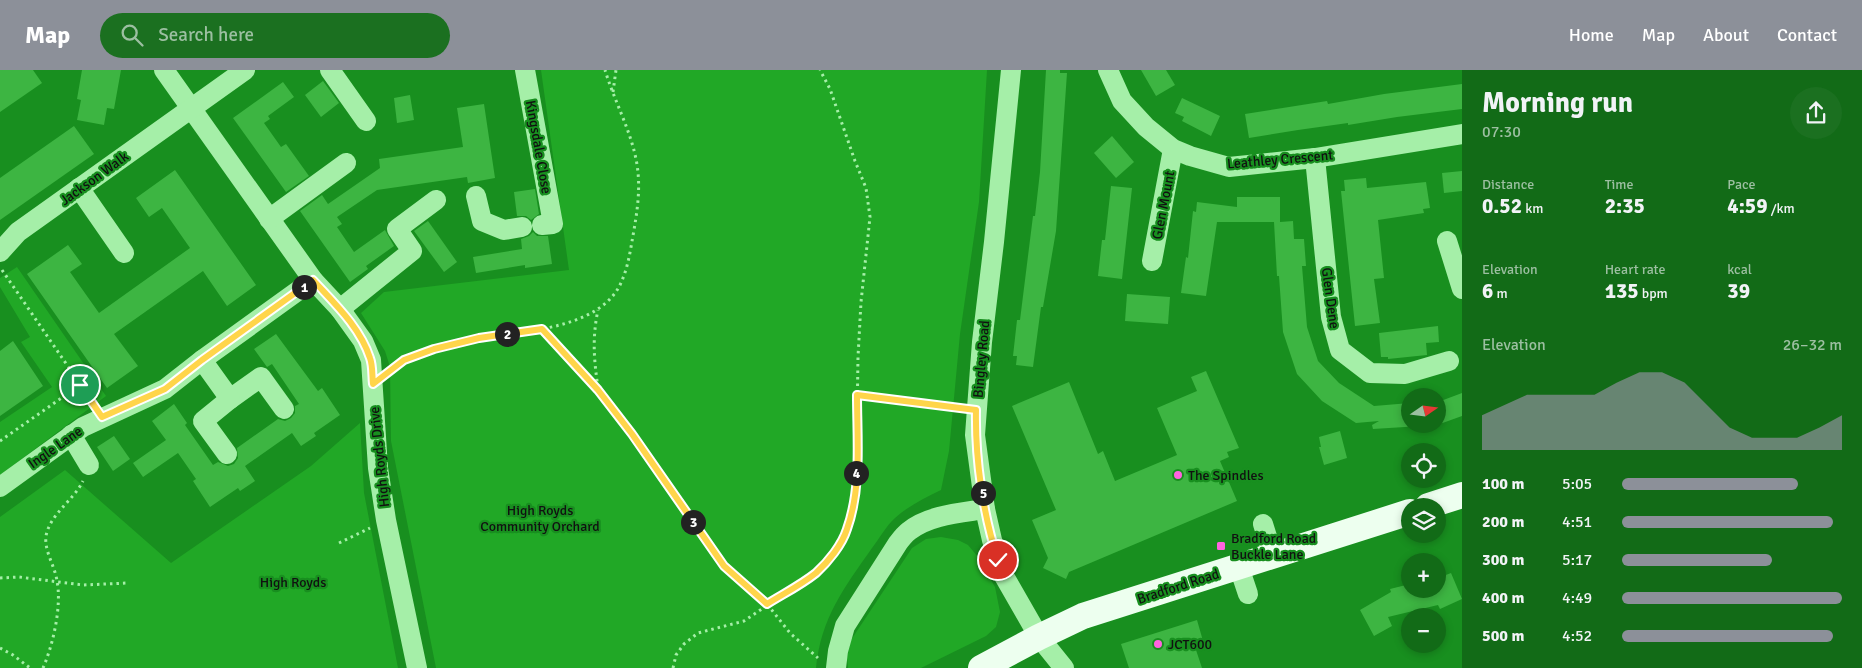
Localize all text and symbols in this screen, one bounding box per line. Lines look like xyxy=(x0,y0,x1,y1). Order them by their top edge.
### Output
search box xyxy=(100,13,450,58)
text: Map xyxy=(25,20,70,50)
icon: search xyxy=(118,21,146,49)
text: Search here xyxy=(158,23,254,47)
text: Home xyxy=(1569,24,1614,46)
text: Map xyxy=(1642,24,1675,46)
text: About xyxy=(1703,24,1749,46)
text: Contact xyxy=(1777,24,1837,46)
text: Morning run xyxy=(1482,86,1633,120)
button: share xyxy=(1790,87,1842,139)
street label: Kingsdale Close xyxy=(522,99,555,195)
text: 07:30 xyxy=(1482,122,1521,142)
street label: Leathley Crescent xyxy=(1226,146,1334,173)
street label: Jackson Walk xyxy=(57,148,132,209)
street label: Glen Mount xyxy=(1149,169,1178,241)
text: Distance xyxy=(1482,176,1534,193)
text: Time xyxy=(1605,176,1634,193)
text: Pace xyxy=(1727,176,1756,193)
text: 0.52 xyxy=(1482,193,1522,219)
text: 2:35 xyxy=(1605,193,1645,219)
text: 4:59 xyxy=(1727,193,1768,219)
text: km xyxy=(1522,200,1543,217)
text: /km xyxy=(1768,200,1795,217)
text: Elevation xyxy=(1482,261,1538,278)
text: Heart rate xyxy=(1605,261,1665,278)
text: kcal xyxy=(1727,261,1752,278)
street label: Glen Dene xyxy=(1318,266,1343,330)
pin: 1 xyxy=(292,274,316,300)
text: 6 xyxy=(1482,278,1493,304)
text: 135 xyxy=(1605,278,1639,304)
text: 39 xyxy=(1727,278,1750,304)
text: 1 xyxy=(301,279,308,296)
text: m xyxy=(1493,285,1508,302)
text: bpm xyxy=(1639,285,1668,302)
street label: Bingley Road xyxy=(970,320,993,398)
pin: 2 xyxy=(494,322,520,346)
text: 2 xyxy=(504,326,511,343)
text: Elevation xyxy=(1482,335,1546,355)
text: 26–32 m xyxy=(1783,335,1842,355)
pin xyxy=(59,364,101,406)
icon: arrive xyxy=(66,371,94,399)
north arrow xyxy=(1401,388,1446,432)
map controls xyxy=(1401,388,1446,653)
street label: High Royds Drive xyxy=(366,406,393,508)
street label: Ingle Lane xyxy=(25,423,86,472)
button: locate xyxy=(1401,443,1446,488)
pin: 4 xyxy=(844,460,868,486)
text: 4 xyxy=(853,465,860,482)
place label: The Spindles xyxy=(1188,467,1264,484)
marker: The Spindles xyxy=(1172,469,1184,481)
text: 100 m xyxy=(1482,474,1524,494)
text: 5:05 xyxy=(1562,474,1592,494)
pin: 5 xyxy=(970,480,996,506)
text: 5 xyxy=(980,485,987,502)
button: layers xyxy=(1401,498,1446,543)
park label: High Royds Community Orchard xyxy=(480,502,600,535)
pin: 3 xyxy=(680,510,706,534)
text: 200 m xyxy=(1482,512,1524,532)
text: 4:51 xyxy=(1562,512,1592,532)
text: 3 xyxy=(690,514,697,531)
place label: Bradford Road Buckle Lane xyxy=(1231,530,1316,563)
pin xyxy=(977,539,1019,581)
marker: Bradford Road Buckle Lane xyxy=(1215,540,1227,552)
icon: check xyxy=(984,546,1012,574)
text: 300 m xyxy=(1482,550,1524,570)
text: 5:17 xyxy=(1562,550,1592,570)
button: + xyxy=(1401,553,1446,598)
street label: Bradford Road xyxy=(1135,565,1221,608)
park label: High Royds xyxy=(260,574,326,591)
text: 400 m xyxy=(1482,588,1524,608)
text: 4:49 xyxy=(1562,588,1592,608)
button: − xyxy=(1401,608,1446,653)
text: 500 m xyxy=(1482,626,1524,646)
text: 4:52 xyxy=(1562,626,1592,646)
place label: JCT600 xyxy=(1168,636,1212,653)
marker: JCT600 xyxy=(1152,638,1164,650)

